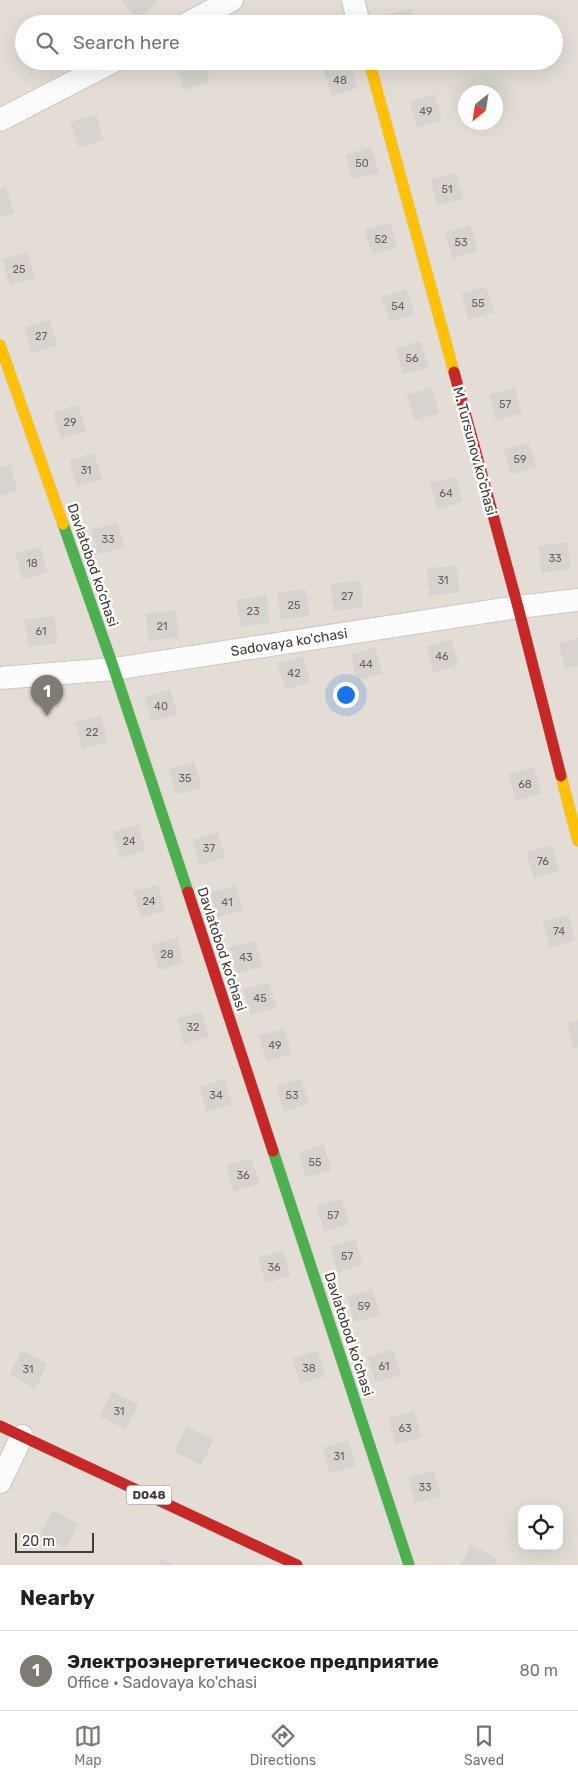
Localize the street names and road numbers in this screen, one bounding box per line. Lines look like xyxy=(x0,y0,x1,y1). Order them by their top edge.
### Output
street label: M. Tursunov ko'chasi xyxy=(449,385,500,517)
street label: Davlatobod ko’chasi xyxy=(63,501,122,629)
street label: Sadovaya ko'chasi xyxy=(230,625,349,660)
street label: Davlatobod ko’chasi xyxy=(193,885,250,1013)
street label: Davlatobod ko’chasi xyxy=(320,1270,377,1398)
road number: D048 xyxy=(126,1486,172,1504)

